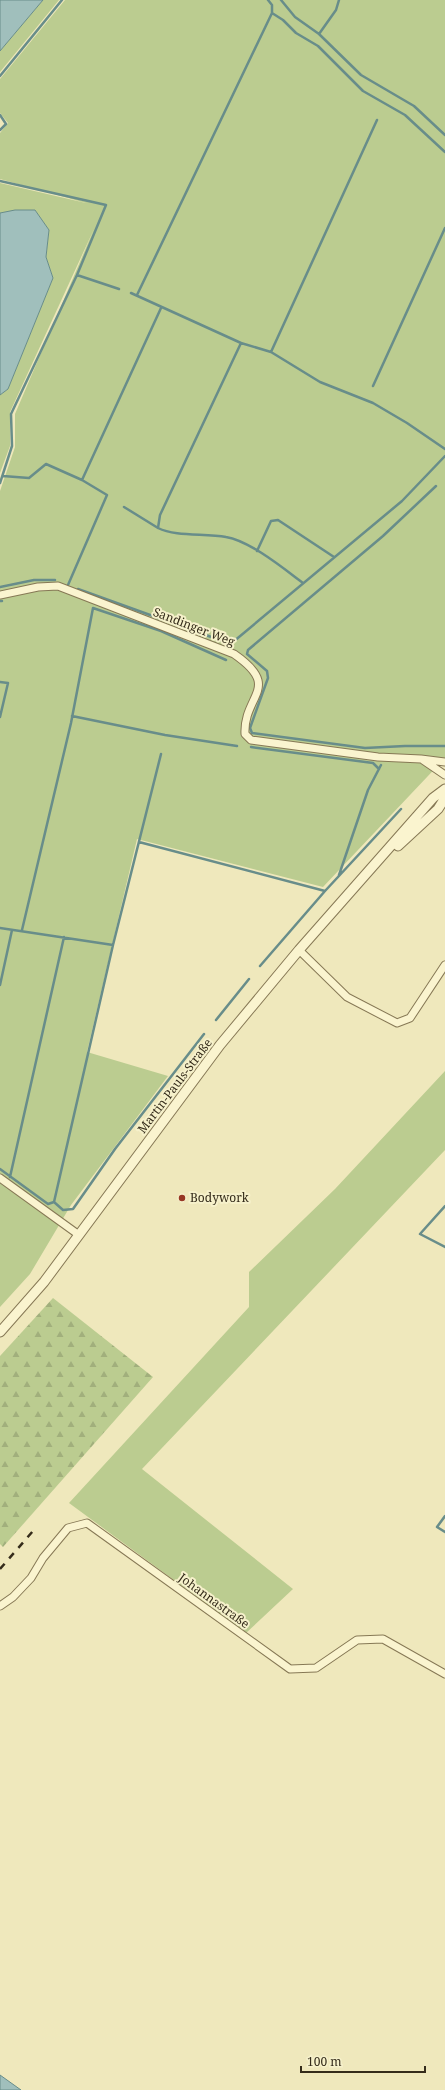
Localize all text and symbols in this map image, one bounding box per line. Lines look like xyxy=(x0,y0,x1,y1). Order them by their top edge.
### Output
street label: Sandinger Weg xyxy=(151,603,238,650)
street label: Martin-Pauls-Straße xyxy=(133,1035,216,1137)
place label: Bodywork xyxy=(190,1189,250,1206)
marker: Bodywork xyxy=(177,1193,187,1203)
street label: Johannastraße xyxy=(175,1568,253,1632)
scale bar xyxy=(301,2048,425,2074)
text: 100 m xyxy=(307,2053,342,2070)

